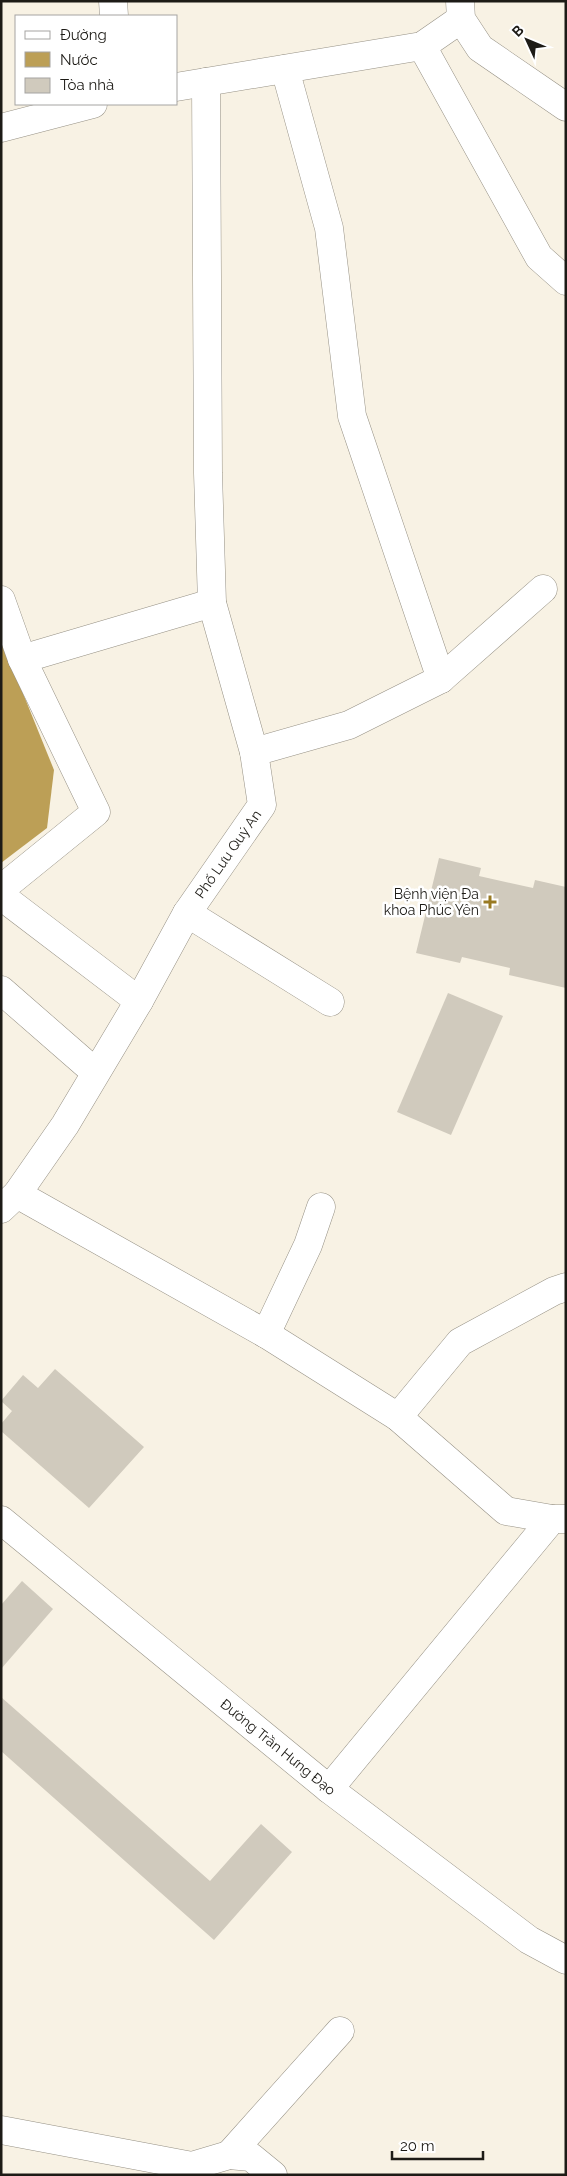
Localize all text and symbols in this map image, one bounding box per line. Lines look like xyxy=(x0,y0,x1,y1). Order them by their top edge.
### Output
legend xyxy=(15,15,178,105)
north arrow xyxy=(502,15,552,65)
text: B xyxy=(509,22,527,40)
text: Đường xyxy=(60,26,107,44)
text: Nước xyxy=(60,51,98,69)
text: Tòa nhà xyxy=(60,76,114,94)
street label: Phố Lưu Quý An xyxy=(192,807,264,901)
place label: Bệnh viện Đa khoa Phúc Yên xyxy=(384,886,479,918)
marker: Bệnh viện Đa khoa Phúc Yên xyxy=(483,895,497,909)
street label: Đường Trần Hưng Đạo xyxy=(217,1696,339,1798)
scale bar xyxy=(392,2128,483,2160)
text: 20 m xyxy=(400,2137,435,2155)

